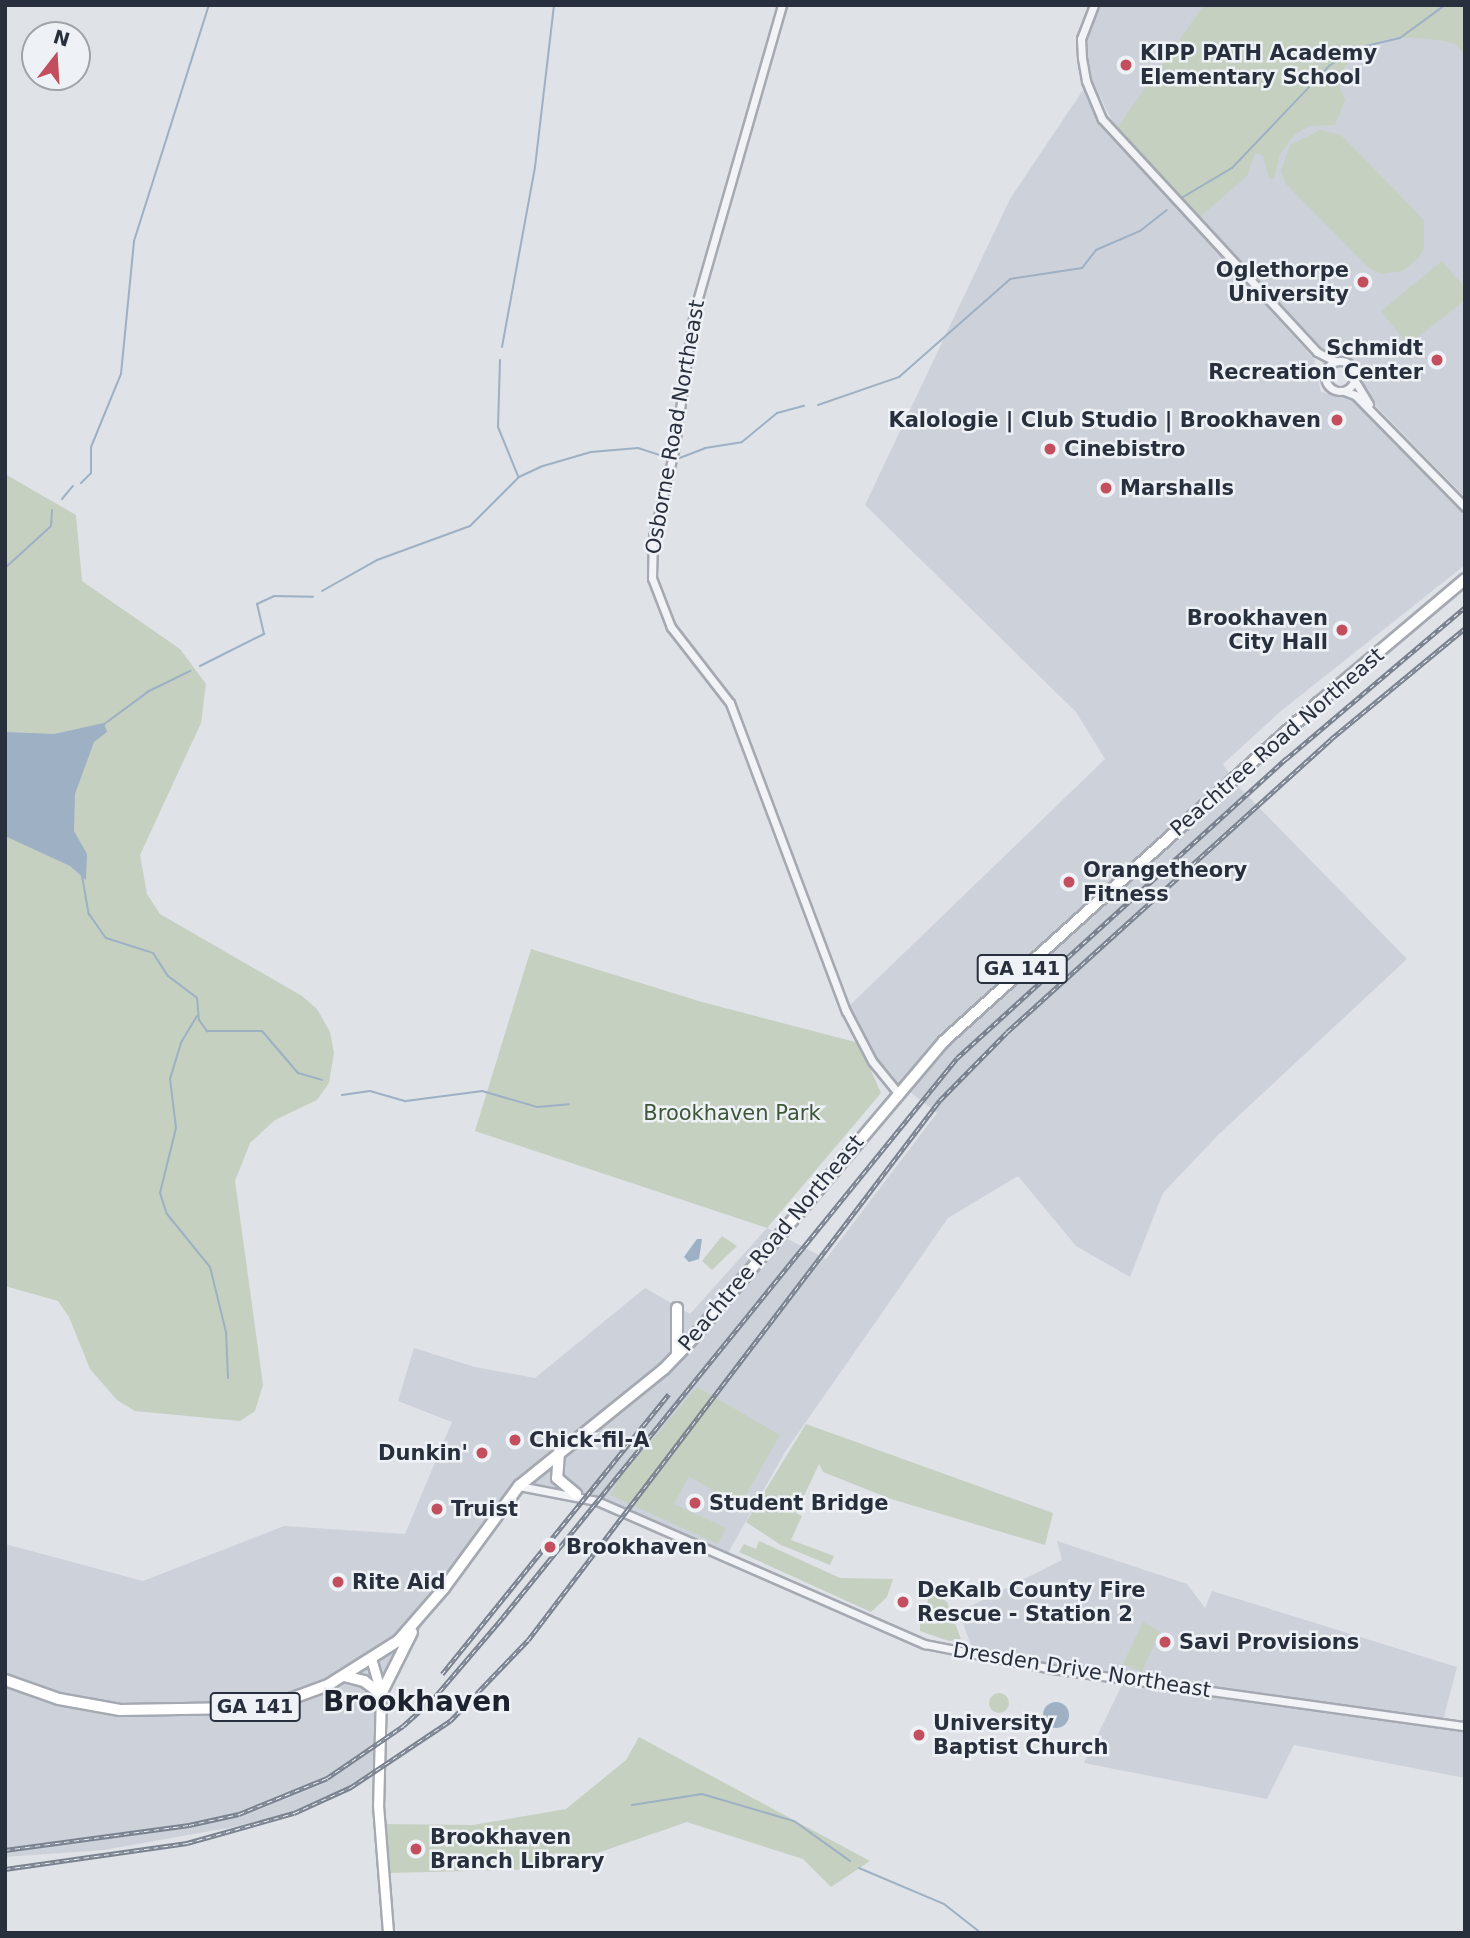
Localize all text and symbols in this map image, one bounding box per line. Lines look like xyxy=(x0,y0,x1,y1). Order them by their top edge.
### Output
north arrow xyxy=(21,21,91,91)
text: N xyxy=(51,25,72,51)
place label: KIPP PATH Academy Elementary School xyxy=(1140,40,1377,90)
marker: KIPP PATH Academy Elementary School xyxy=(1118,57,1134,73)
place label: Oglethorpe University xyxy=(1216,257,1349,307)
marker: Oglethorpe University xyxy=(1355,274,1371,290)
street label: Osborne Road Northeast xyxy=(640,298,710,556)
place label: Schmidt Recreation Center xyxy=(1208,335,1423,385)
marker: Schmidt Recreation Center xyxy=(1429,352,1445,368)
place label: Kalologie | Club Studio | Brookhaven xyxy=(888,407,1321,433)
marker: Kalologie | Club Studio | Brookhaven xyxy=(1327,410,1347,430)
place label: Cinebistro xyxy=(1064,436,1185,462)
marker: Cinebistro xyxy=(1042,441,1058,457)
place label: Marshalls xyxy=(1120,475,1234,501)
marker: Marshalls xyxy=(1098,480,1114,496)
place label: Brookhaven City Hall xyxy=(1187,605,1328,655)
marker: Brookhaven City Hall xyxy=(1334,622,1350,638)
street label: Peachtree Road Northeast xyxy=(1165,642,1389,842)
place label: Orangetheory Fitness xyxy=(1083,857,1247,907)
marker: Orangetheory Fitness xyxy=(1061,874,1077,890)
road number: GA 141 xyxy=(976,953,1068,984)
park label: Brookhaven Park xyxy=(643,1100,821,1126)
street label: Peachtree Road Northeast xyxy=(673,1130,869,1356)
place label: Chick-fil-A xyxy=(529,1427,649,1453)
marker: Chick-fil-A xyxy=(507,1432,523,1448)
place label: Dunkin' xyxy=(378,1440,468,1466)
marker: Dunkin' xyxy=(474,1445,490,1461)
place label: Student Bridge xyxy=(709,1490,889,1516)
marker: Student Bridge xyxy=(687,1495,703,1511)
place label: Truist xyxy=(451,1496,518,1522)
marker: Truist xyxy=(429,1501,445,1517)
place label: Brookhaven xyxy=(566,1534,707,1560)
marker: Brookhaven xyxy=(540,1537,560,1557)
place label: Rite Aid xyxy=(352,1569,445,1595)
marker: Rite Aid xyxy=(330,1574,346,1590)
place label: DeKalb County Fire Rescue - Station 2 xyxy=(917,1577,1146,1627)
marker: DeKalb County Fire Rescue - Station 2 xyxy=(895,1594,911,1610)
place label: Savi Provisions xyxy=(1179,1629,1359,1655)
marker: Savi Provisions xyxy=(1157,1634,1173,1650)
street label: Dresden Drive Northeast xyxy=(951,1637,1213,1703)
district label: Brookhaven xyxy=(323,1685,511,1719)
road number: GA 141 xyxy=(210,1692,300,1722)
place label: University Baptist Church xyxy=(933,1710,1108,1760)
marker: University Baptist Church xyxy=(911,1727,927,1743)
place label: Brookhaven Branch Library xyxy=(430,1824,604,1874)
marker: Brookhaven Branch Library xyxy=(408,1841,424,1857)

